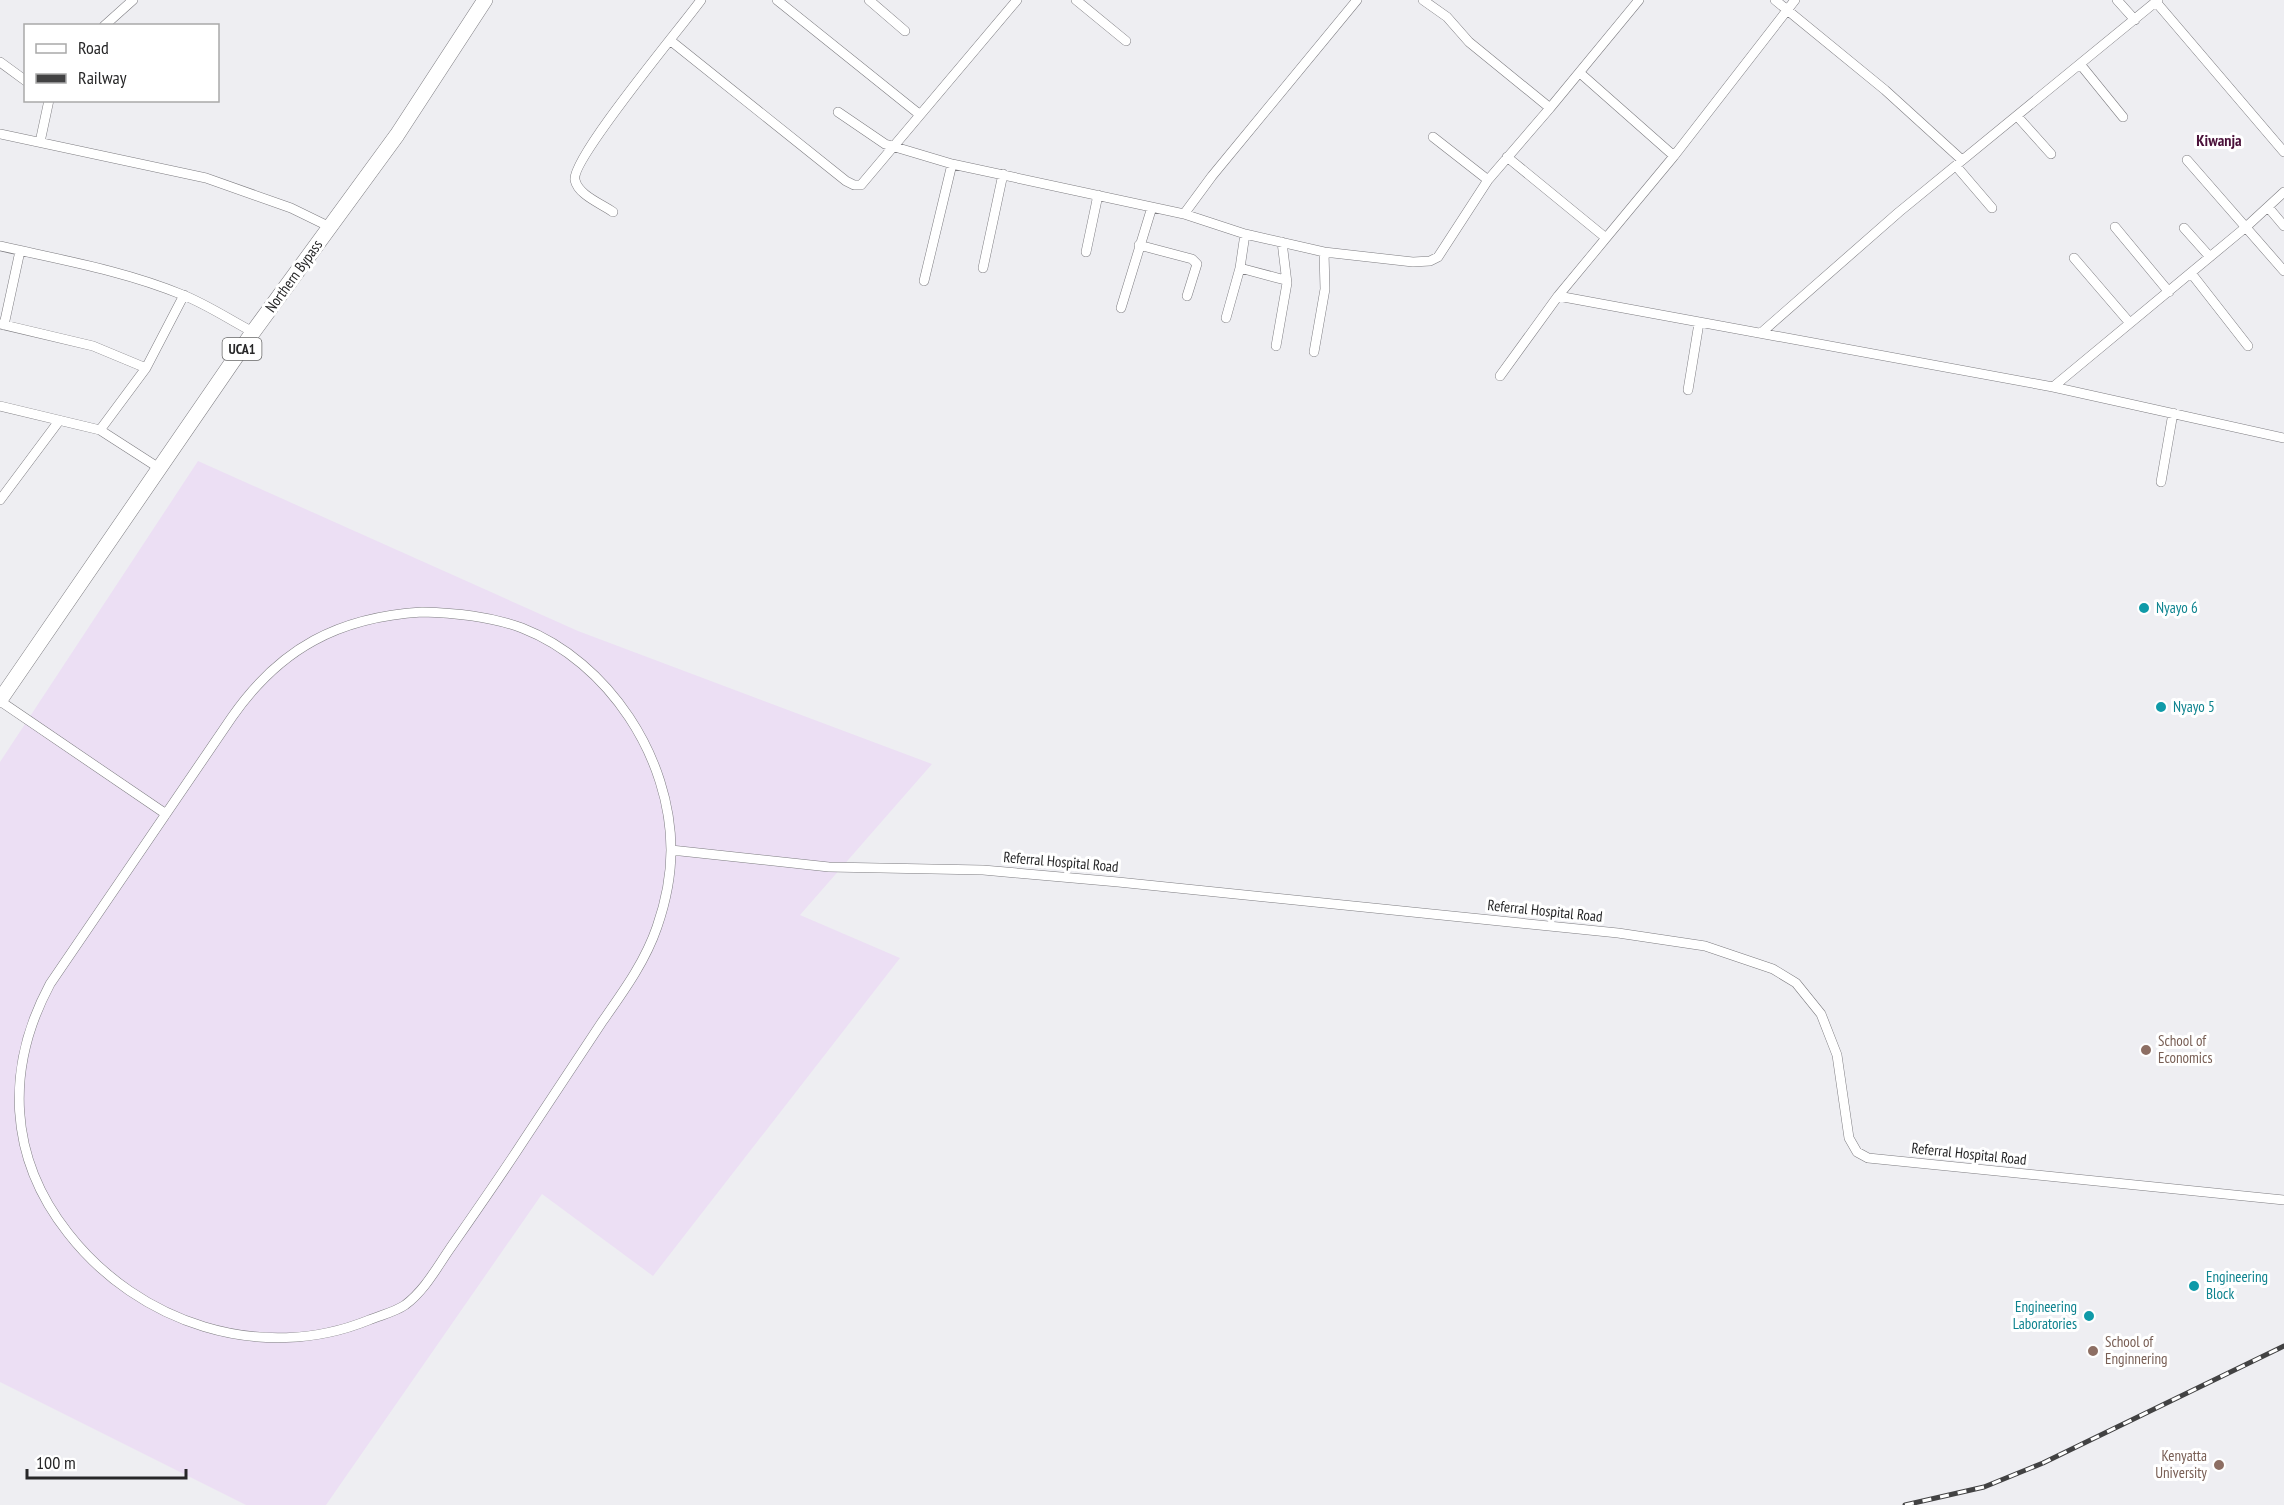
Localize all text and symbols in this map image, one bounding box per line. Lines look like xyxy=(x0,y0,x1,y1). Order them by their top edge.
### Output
legend xyxy=(24,24,219,102)
text: Road xyxy=(78,36,109,59)
text: Railway xyxy=(78,66,127,89)
district label: Kiwanja xyxy=(2196,130,2242,150)
street label: Northern Bypass xyxy=(261,236,326,316)
road number: UCA1 xyxy=(222,338,262,360)
place label: Nyayo 6 xyxy=(2156,598,2198,617)
marker: Nyayo 6 xyxy=(2137,601,2151,615)
place label: Nyayo 5 xyxy=(2173,697,2215,716)
marker: Nyayo 5 xyxy=(2154,700,2168,714)
street label: Referral Hospital Road xyxy=(1003,847,1119,876)
street label: Referral Hospital Road xyxy=(1487,895,1603,926)
place label: School of Economics xyxy=(2158,1031,2213,1067)
marker: School of Economics xyxy=(2139,1043,2153,1057)
street label: Referral Hospital Road xyxy=(1911,1138,2027,1169)
place label: Engineering Block xyxy=(2206,1267,2268,1303)
marker: Engineering Block xyxy=(2187,1279,2201,1293)
place label: Engineering Laboratories xyxy=(2013,1297,2077,1333)
marker: Engineering Laboratories xyxy=(2082,1309,2096,1323)
place label: School of Enginnering xyxy=(2105,1332,2168,1368)
marker: School of Enginnering xyxy=(2086,1344,2100,1358)
scale bar xyxy=(27,1442,186,1480)
place label: Kenyatta University xyxy=(2155,1446,2207,1482)
text: 100 m xyxy=(36,1451,76,1474)
marker: Kenyatta University xyxy=(2212,1458,2226,1472)

